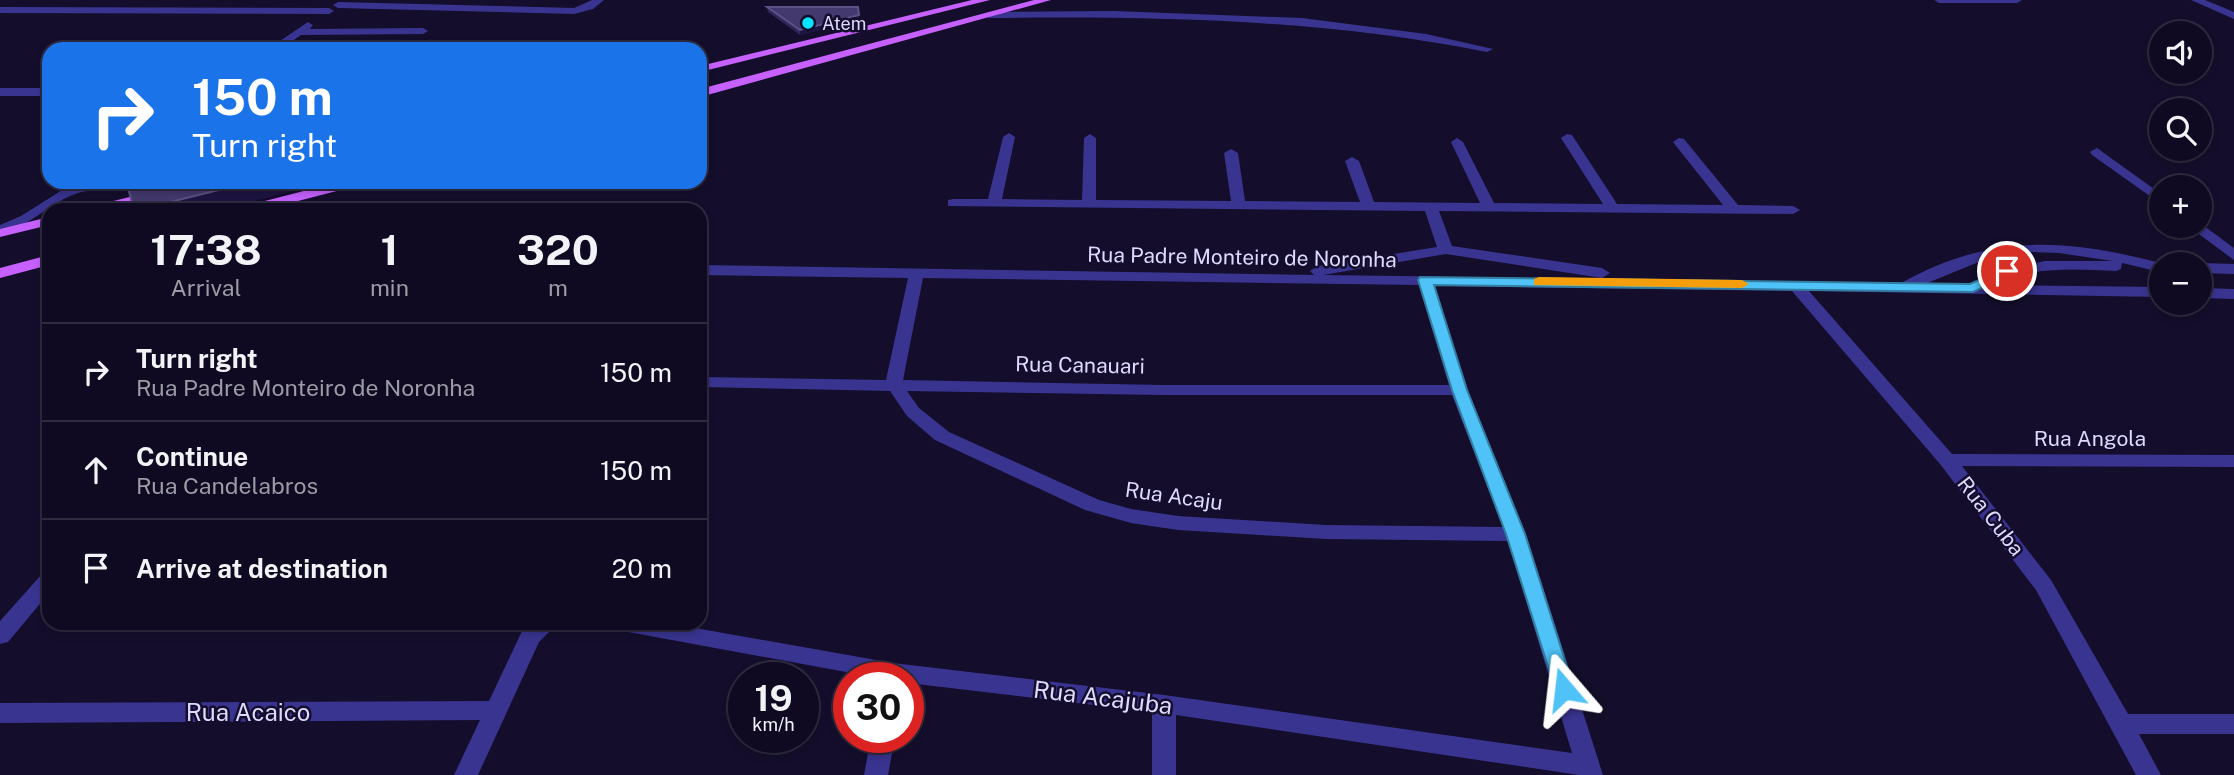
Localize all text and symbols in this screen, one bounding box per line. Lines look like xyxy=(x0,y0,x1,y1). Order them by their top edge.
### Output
place label: Atem xyxy=(822,13,866,34)
marker: Atem xyxy=(800,15,816,31)
map controls xyxy=(2149,21,2212,315)
button: sound xyxy=(2149,21,2212,84)
text: 150 m xyxy=(192,68,333,126)
icon: right xyxy=(77,70,168,161)
button: search xyxy=(2149,98,2212,161)
text: Turn right xyxy=(192,127,337,164)
button: + xyxy=(2149,175,2212,238)
text: 17:38 xyxy=(150,225,262,274)
text: 1 xyxy=(380,225,398,274)
text: 320 xyxy=(517,225,599,274)
pin xyxy=(1977,241,2037,301)
street label: Rua Padre Monteiro de Noronha xyxy=(1087,242,1397,272)
icon: arrive xyxy=(1988,252,2026,290)
button: − xyxy=(2149,252,2212,315)
text: Arrival xyxy=(170,274,241,301)
text: min xyxy=(370,274,409,301)
text: m xyxy=(548,274,568,301)
text: Turn right xyxy=(136,343,258,374)
street label: Rua Canauari xyxy=(1015,351,1145,379)
icon: right xyxy=(77,353,115,391)
text: 150 m xyxy=(600,357,672,388)
text: Rua Padre Monteiro de Noronha xyxy=(136,374,475,401)
street label: Rua Angola xyxy=(2034,426,2146,451)
text: Continue xyxy=(136,441,248,472)
icon: ahead xyxy=(77,451,115,489)
text: 150 m xyxy=(600,455,672,486)
street label: Rua Cuba xyxy=(1952,471,2030,561)
text: Rua Candelabros xyxy=(136,472,318,499)
street label: Rua Acaju xyxy=(1124,477,1224,515)
icon: arrive xyxy=(77,549,115,587)
text: Arrive at destination xyxy=(136,553,388,584)
text: 20 m xyxy=(612,553,672,584)
position arrow xyxy=(1527,652,1601,726)
speed limit sign: 30 xyxy=(833,662,924,753)
street label: Rua Acajuba xyxy=(1032,675,1174,719)
text: 19 xyxy=(754,678,793,719)
street label: Rua Acaico xyxy=(186,698,310,726)
text: km/h xyxy=(752,714,795,735)

